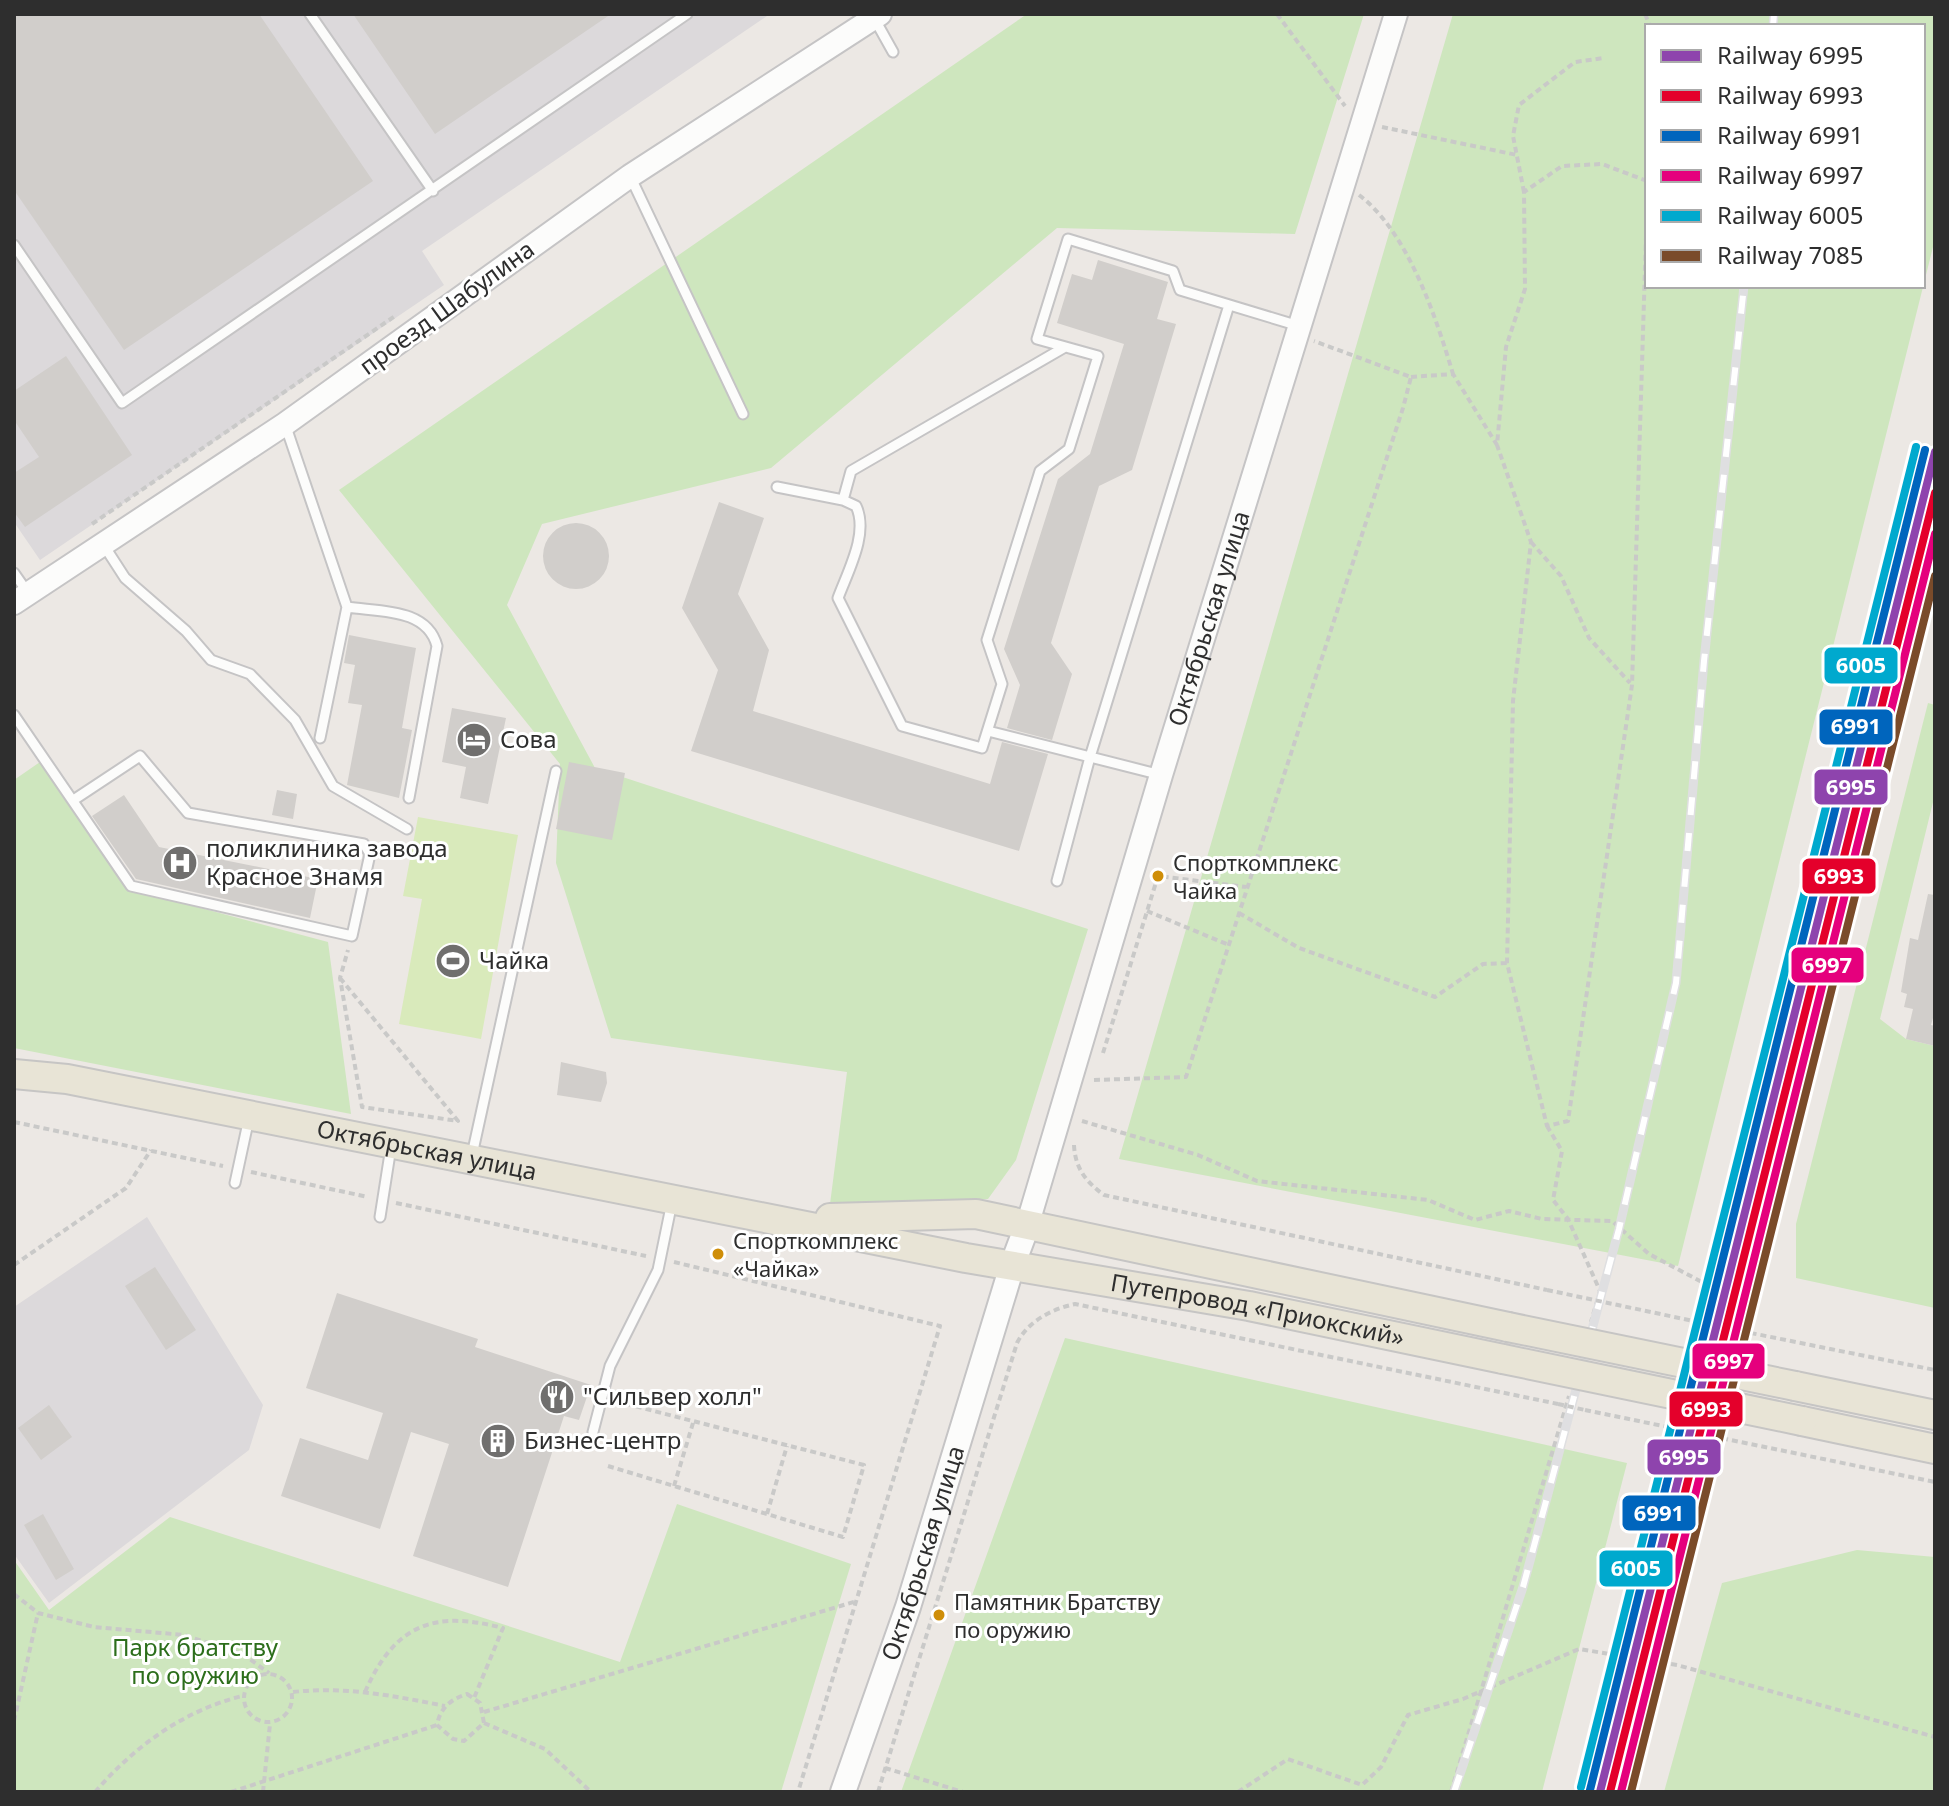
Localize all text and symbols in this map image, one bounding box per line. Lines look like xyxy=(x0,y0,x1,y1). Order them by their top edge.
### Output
legend xyxy=(1645,24,1925,288)
text: Railway 6995 xyxy=(1717,38,1864,71)
text: Railway 6993 xyxy=(1717,78,1864,111)
text: Railway 6991 xyxy=(1717,118,1864,151)
text: Railway 6997 xyxy=(1717,158,1864,191)
text: Railway 6005 xyxy=(1717,198,1864,231)
street label: проезд Шабулина xyxy=(352,232,540,382)
text: Railway 7085 xyxy=(1717,238,1864,271)
street label: Октябрьская улица xyxy=(1159,507,1257,730)
line badge: 6005 xyxy=(1823,646,1899,685)
text: 6005 xyxy=(1836,649,1886,679)
line badge: 6991 xyxy=(1818,708,1894,746)
text: 6991 xyxy=(1831,710,1881,740)
hotel icon: Сова xyxy=(455,721,493,759)
place label: Сова xyxy=(500,722,557,755)
line badge: 6995 xyxy=(1813,768,1889,806)
text: 6995 xyxy=(1826,771,1876,801)
place label: поликлиника завода Красное Знамя xyxy=(206,831,448,892)
hospital icon: поликлиника завода Красное Знамя xyxy=(161,844,199,882)
place label: Спорткомплекс Чайка xyxy=(1173,847,1339,905)
line badge: 6993 xyxy=(1801,857,1877,895)
text: 6993 xyxy=(1814,860,1864,890)
marker: Спорткомплекс Чайка xyxy=(1150,868,1166,884)
sports icon: Чайка xyxy=(434,942,472,980)
place label: Чайка xyxy=(479,943,549,976)
line badge: 6997 xyxy=(1790,946,1865,984)
text: 6997 xyxy=(1802,949,1852,979)
street label: Октябрьская улица xyxy=(314,1111,540,1187)
place label: Спорткомплекс «Чайка» xyxy=(733,1225,899,1283)
marker: Спорткомплекс «Чайка» xyxy=(710,1246,726,1262)
street label: Путепровод «Приокский» xyxy=(1108,1265,1408,1353)
line badge: 6997 xyxy=(1691,1342,1766,1380)
text: 6997 xyxy=(1704,1345,1754,1375)
restaurant icon: "Сильвер холл" xyxy=(538,1378,576,1416)
place label: "Сильвер холл" xyxy=(583,1379,762,1412)
line badge: 6993 xyxy=(1668,1390,1744,1428)
text: 6993 xyxy=(1681,1393,1731,1423)
building icon: Бизнес-центр xyxy=(479,1422,517,1460)
place label: Бизнес-центр xyxy=(524,1423,681,1456)
line badge: 6995 xyxy=(1646,1438,1722,1476)
street label: Октябрьская улица xyxy=(872,1441,971,1665)
text: 6995 xyxy=(1659,1441,1709,1471)
line badge: 6991 xyxy=(1621,1494,1697,1532)
text: 6991 xyxy=(1634,1497,1684,1527)
line badge: 6005 xyxy=(1598,1549,1674,1588)
text: 6005 xyxy=(1611,1552,1661,1582)
place label: Памятник Братству по оружию xyxy=(954,1586,1161,1644)
marker: Памятник Братству по оружию xyxy=(931,1607,947,1623)
park label: Парк братству по оружию xyxy=(112,1630,279,1691)

